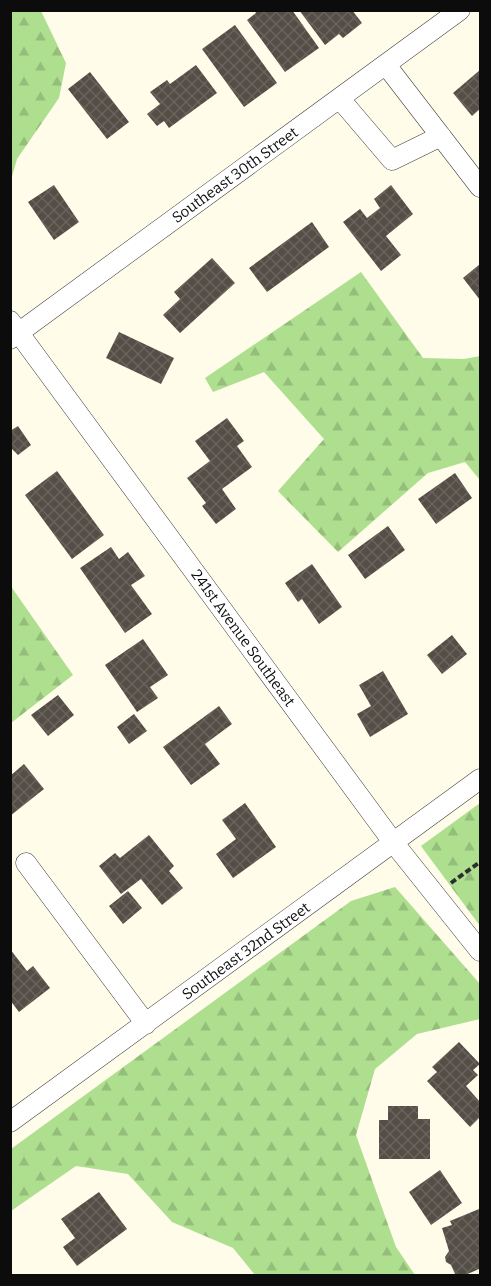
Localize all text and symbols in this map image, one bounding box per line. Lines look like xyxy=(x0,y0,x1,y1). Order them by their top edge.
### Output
street label: Southeast 30th Street xyxy=(168,123,302,227)
street label: 241st Avenue Southeast xyxy=(187,566,299,710)
street label: Southeast 32nd Street xyxy=(178,898,314,1003)

